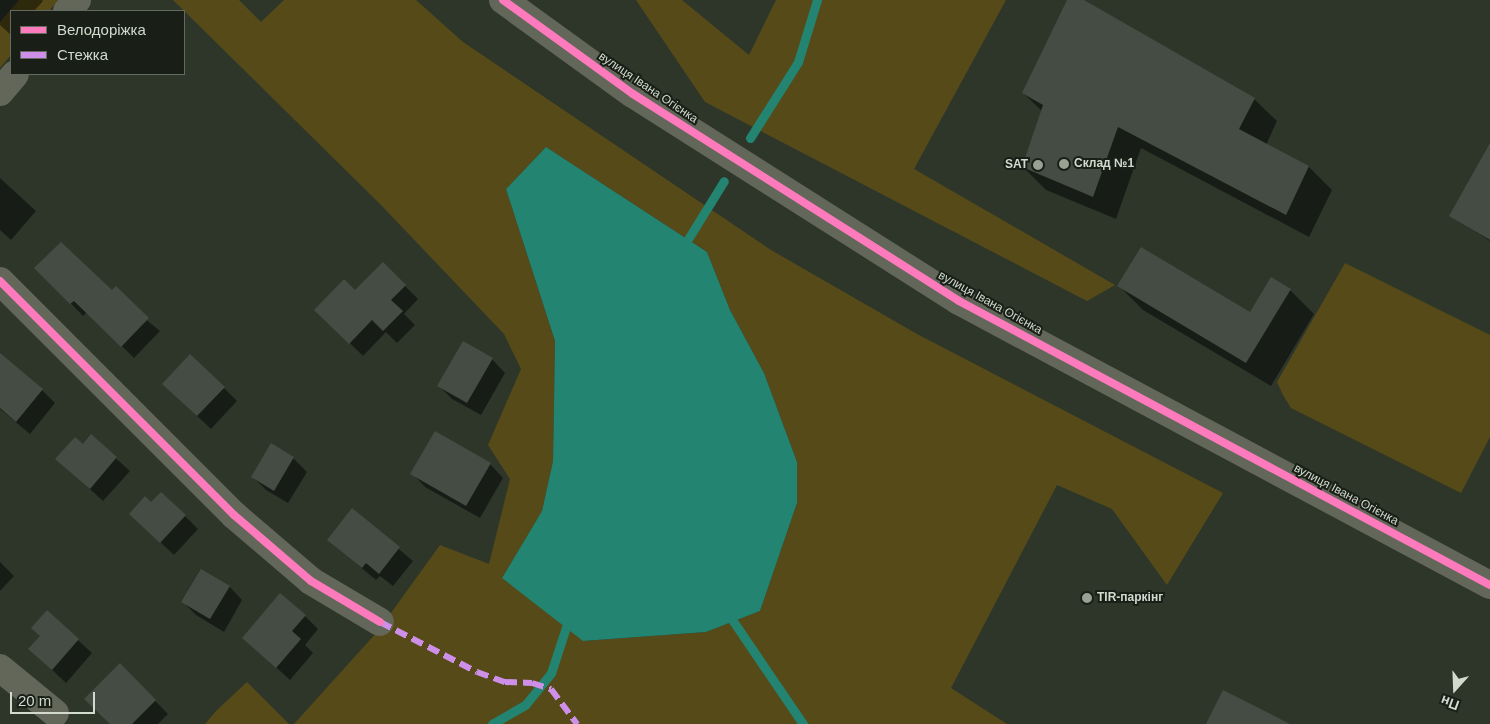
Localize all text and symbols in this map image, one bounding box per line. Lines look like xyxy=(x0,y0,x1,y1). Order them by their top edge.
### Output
legend xyxy=(10,10,185,75)
text: Велодоріжка xyxy=(57,21,146,38)
text: Стежка xyxy=(57,46,108,63)
street label: вулиця Івана Огієнка xyxy=(596,49,700,127)
place label: Склад №1 xyxy=(1074,157,1134,171)
place label: SAT xyxy=(1005,158,1028,172)
marker: Склад №1 xyxy=(1058,158,1070,170)
marker: SAT xyxy=(1032,159,1044,171)
street label: вулиця Івана Огієнка xyxy=(936,268,1044,338)
street label: вулиця Івана Огієнка xyxy=(1291,461,1401,529)
place label: TIR-паркінг xyxy=(1097,591,1163,605)
marker: TIR-паркінг xyxy=(1081,592,1093,604)
north arrow xyxy=(1430,664,1480,714)
scale bar xyxy=(12,682,98,714)
text: 20 m xyxy=(18,692,51,709)
text: Пн xyxy=(1438,692,1461,714)

